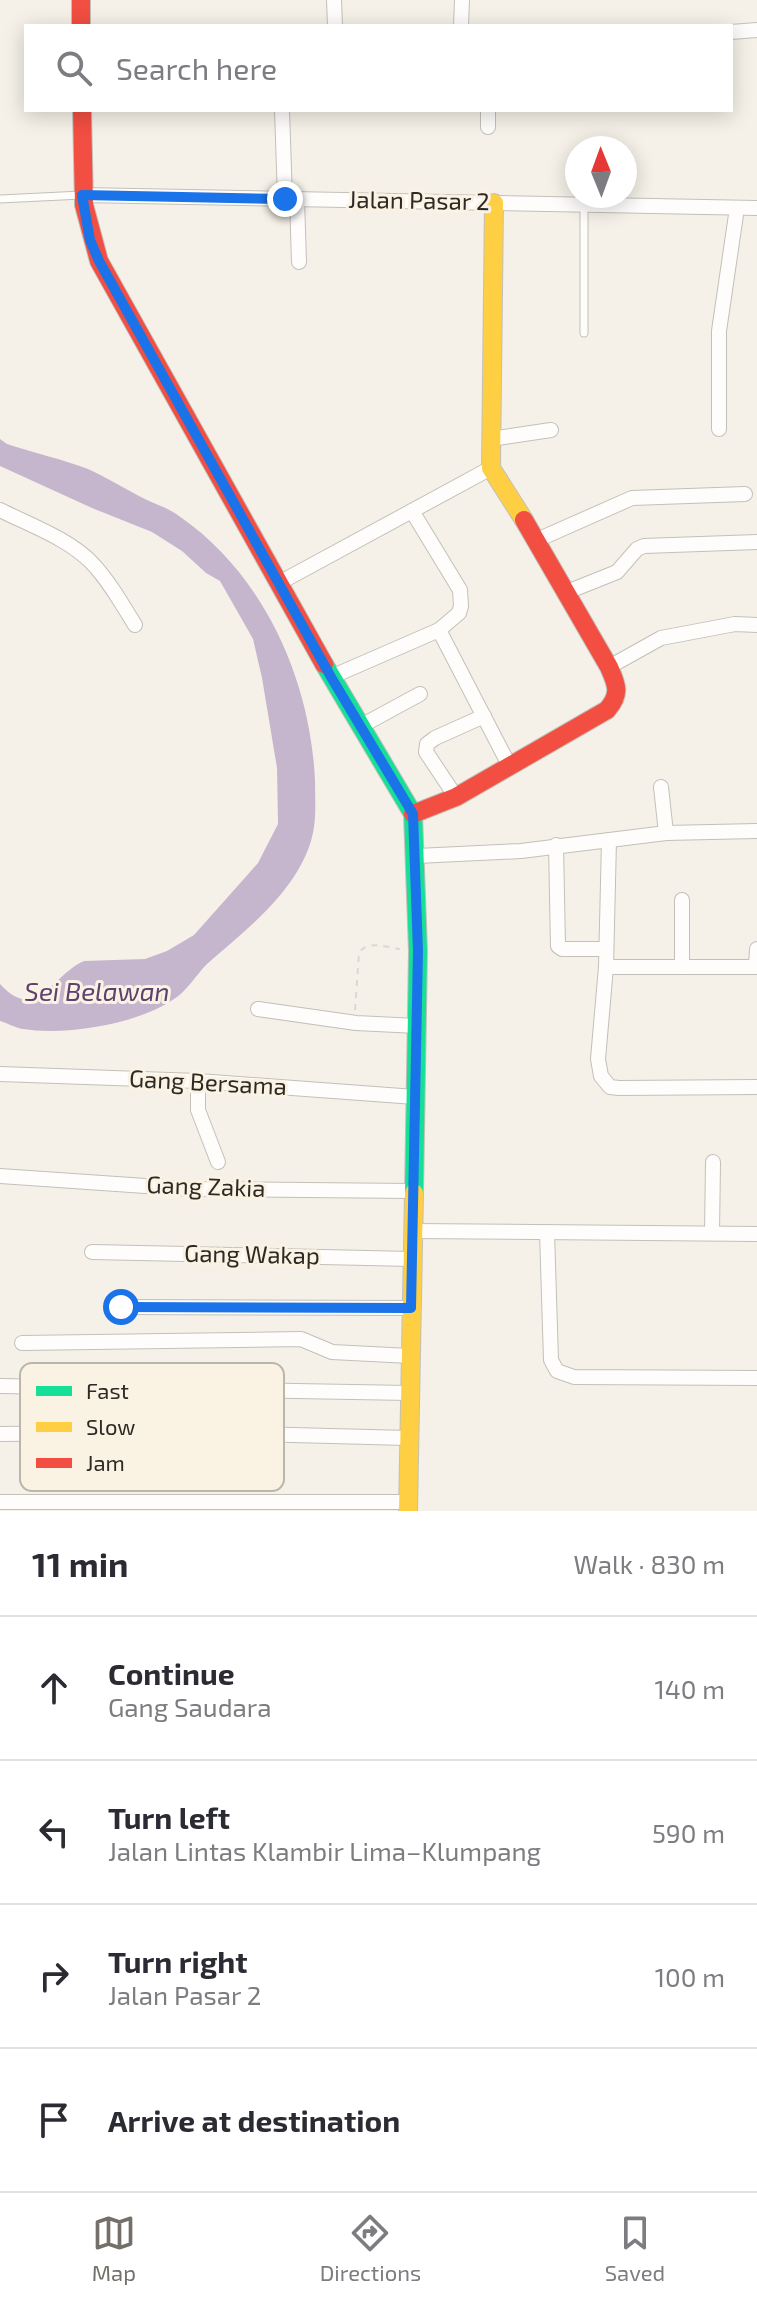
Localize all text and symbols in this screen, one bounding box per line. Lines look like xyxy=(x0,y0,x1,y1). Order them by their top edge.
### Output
search box xyxy=(24,24,733,112)
icon: search xyxy=(52,46,96,90)
text: Search here xyxy=(116,50,277,86)
north arrow xyxy=(565,136,637,208)
route end xyxy=(267,181,303,217)
street label: Jalan Pasar 2 xyxy=(348,184,490,215)
water label: Sei Belawan xyxy=(24,975,170,1006)
street label: Gang Bersama xyxy=(128,1063,288,1100)
street label: Gang Zakia xyxy=(146,1169,266,1202)
street label: Gang Wakap xyxy=(184,1238,320,1269)
route start xyxy=(103,1289,139,1325)
legend xyxy=(20,1363,284,1491)
text: Fast xyxy=(86,1377,129,1403)
text: Slow xyxy=(86,1413,135,1439)
text: Jam xyxy=(86,1449,125,1475)
text: 11 min xyxy=(32,1543,129,1584)
text: Walk · 830 m xyxy=(573,1548,725,1579)
text: Continue xyxy=(108,1655,235,1691)
icon: ahead xyxy=(32,1666,76,1710)
text: 140 m xyxy=(654,1673,725,1704)
text: Gang Saudara xyxy=(108,1691,272,1722)
text: Turn left xyxy=(108,1799,230,1835)
icon: left xyxy=(32,1810,76,1854)
text: 590 m xyxy=(652,1817,725,1848)
text: Jalan Lintas Klambir Lima–Klumpang xyxy=(108,1835,541,1866)
text: Turn right xyxy=(108,1943,248,1979)
icon: right xyxy=(32,1954,76,1998)
text: 100 m xyxy=(655,1961,725,1992)
text: Jalan Pasar 2 xyxy=(108,1979,261,2010)
icon: arrive xyxy=(32,2098,76,2142)
text: Arrive at destination xyxy=(108,2102,400,2138)
tab: Map xyxy=(92,2211,136,2285)
tab: Directions xyxy=(320,2211,421,2285)
tab: Saved xyxy=(605,2211,665,2285)

